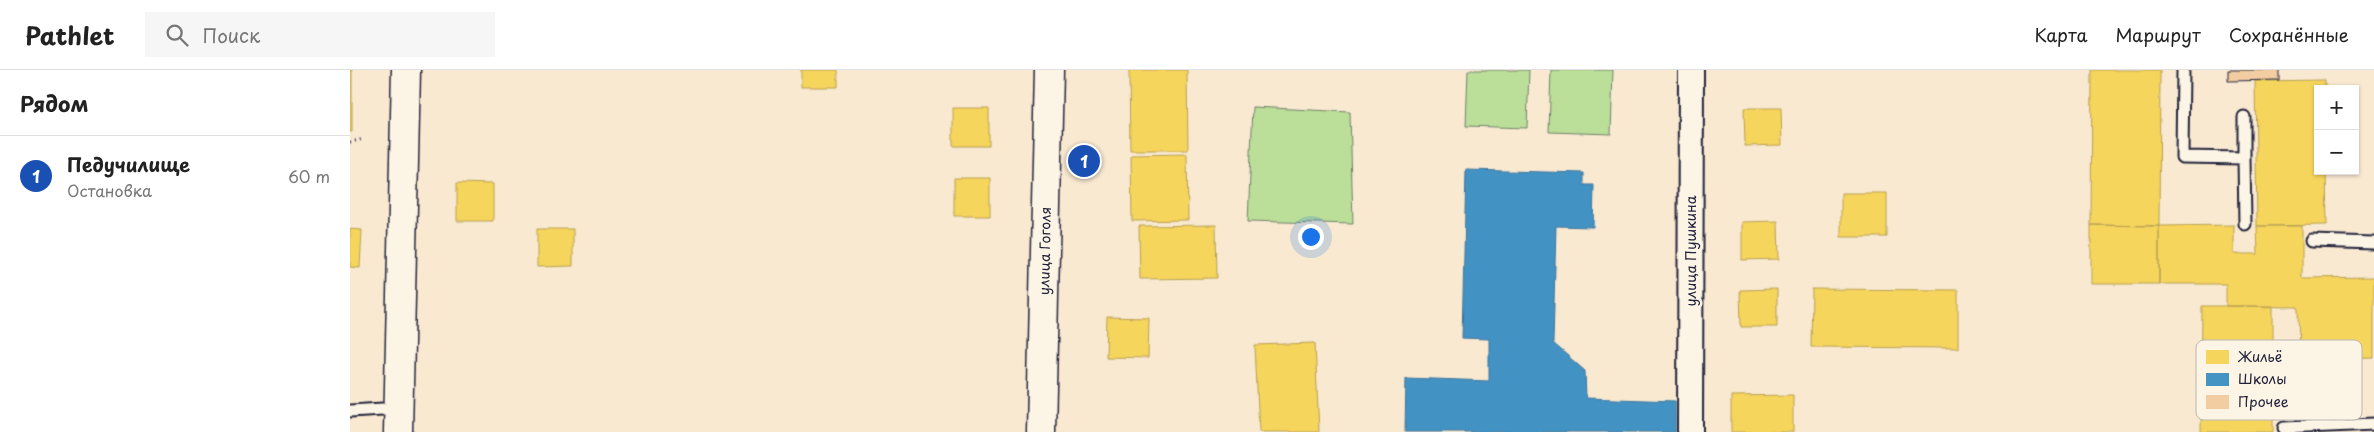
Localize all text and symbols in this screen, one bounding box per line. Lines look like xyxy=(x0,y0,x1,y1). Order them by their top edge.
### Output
search box xyxy=(145,12,495,57)
text: Pathlet xyxy=(25,17,115,53)
icon: search xyxy=(163,21,191,49)
text: Поиск xyxy=(203,21,260,49)
text: Карта xyxy=(2035,21,2087,48)
text: Маршрут xyxy=(2115,21,2201,48)
text: Сохранённые xyxy=(2229,21,2349,48)
map controls xyxy=(2314,85,2359,175)
button: + xyxy=(2314,85,2359,130)
text: Рядом xyxy=(20,87,88,119)
button: − xyxy=(2314,130,2359,175)
pin: 1 xyxy=(1068,142,1100,180)
text: Педучилище xyxy=(67,150,190,178)
text: 1 xyxy=(32,164,40,188)
text: 60 m xyxy=(288,164,330,188)
text: Остановка xyxy=(67,178,152,202)
street label: улица Пушкина xyxy=(1680,195,1701,307)
street label: улица Гоголя xyxy=(1033,207,1056,295)
your location xyxy=(1298,224,1324,250)
legend xyxy=(2196,340,2362,420)
text: Жильё xyxy=(2237,346,2282,367)
text: Школы xyxy=(2238,368,2287,389)
text: Прочее xyxy=(2238,391,2289,412)

